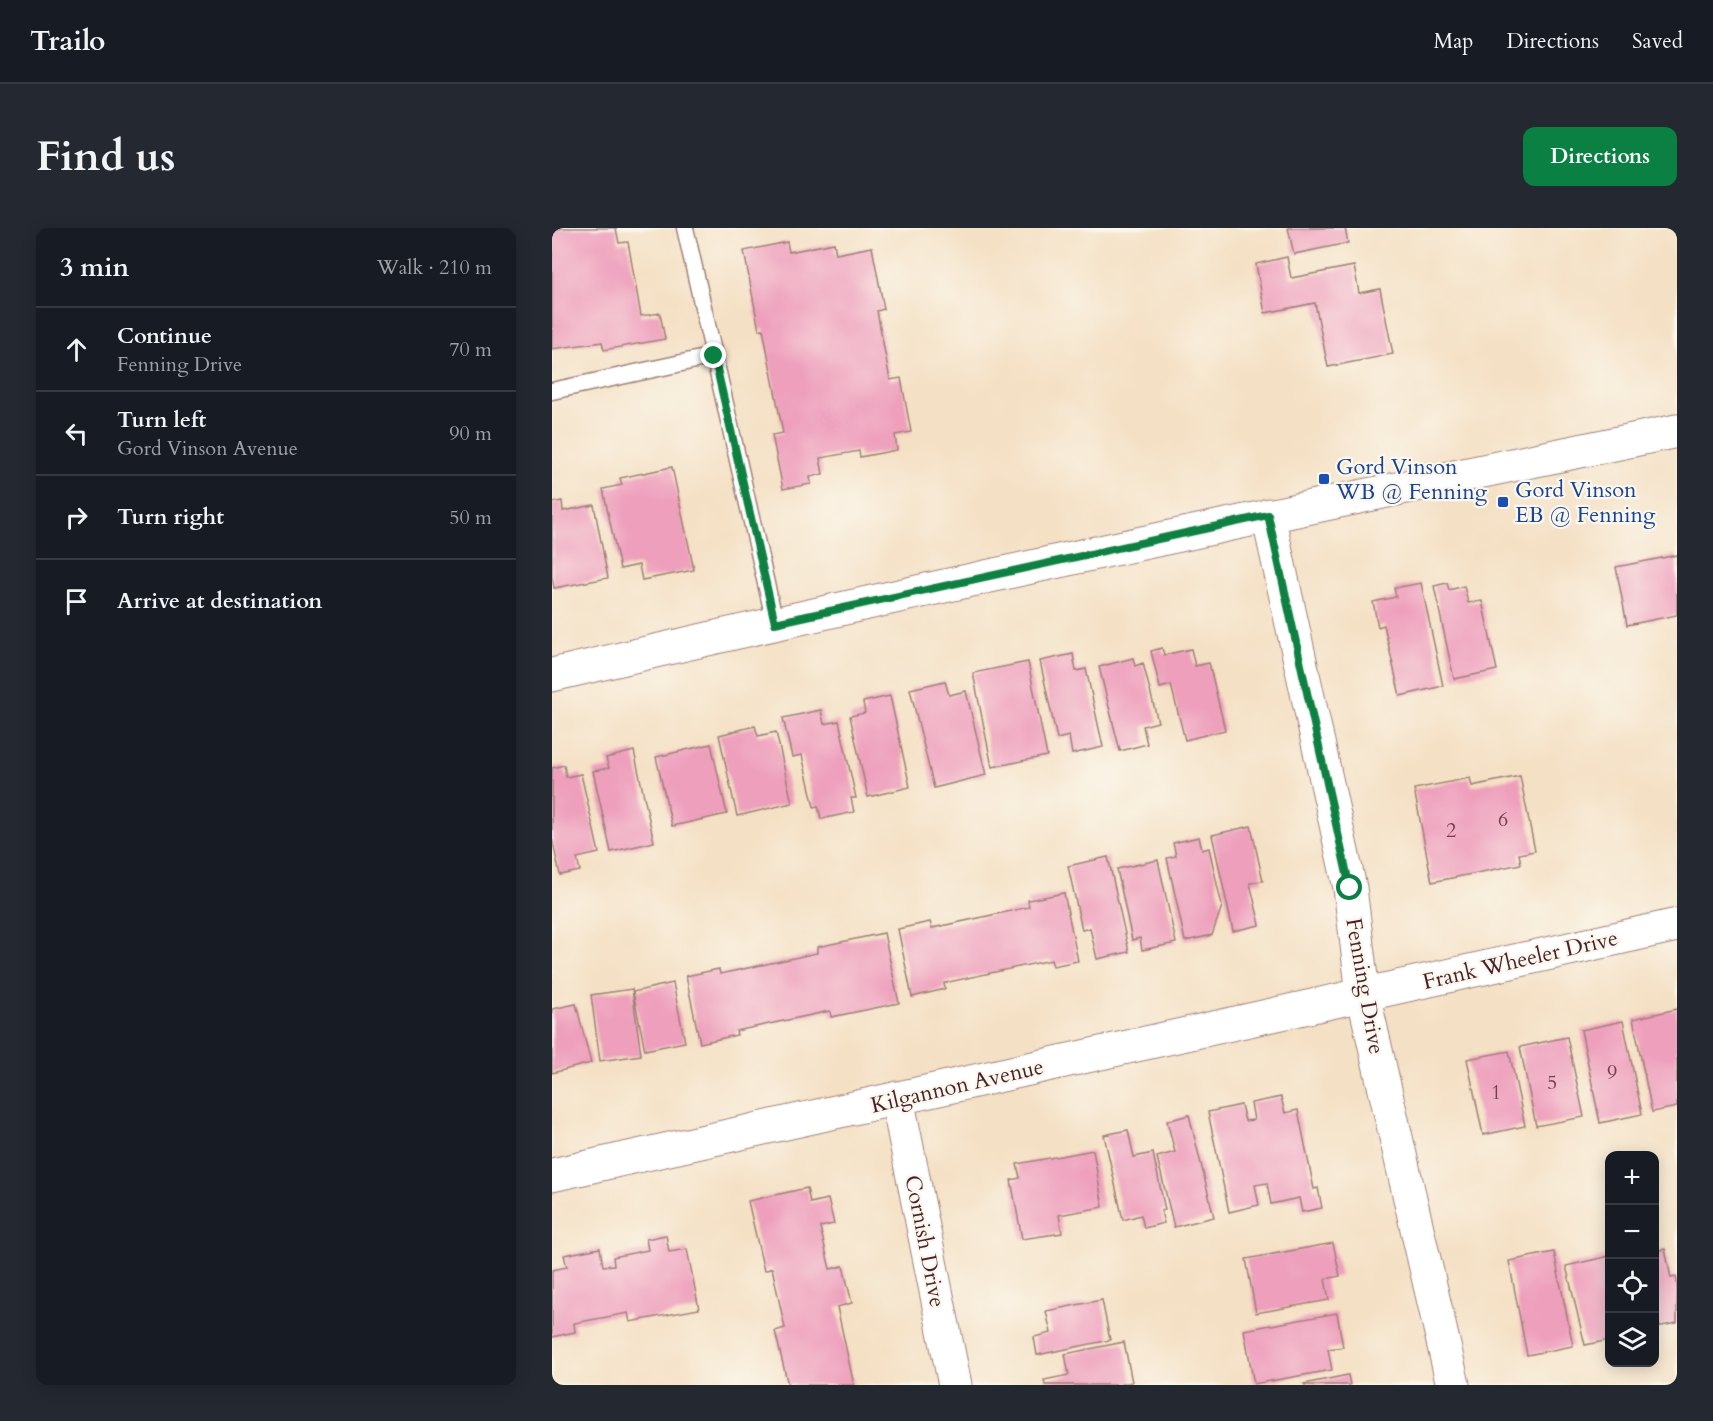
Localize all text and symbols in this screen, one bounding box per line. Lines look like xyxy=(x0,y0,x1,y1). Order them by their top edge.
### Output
text: Trailo xyxy=(30,22,105,60)
text: Map xyxy=(1433,27,1473,56)
text: Directions xyxy=(1506,27,1599,56)
text: Saved xyxy=(1632,27,1683,56)
button: Directions xyxy=(1523,127,1677,186)
text: Find us xyxy=(36,128,176,185)
text: 3 min xyxy=(60,250,129,285)
text: Walk · 210 m xyxy=(377,254,492,281)
text: Continue xyxy=(117,321,212,351)
icon: ahead xyxy=(60,333,93,366)
text: 70 m xyxy=(449,336,492,363)
route end xyxy=(700,342,726,368)
text: Fenning Drive xyxy=(117,351,242,378)
text: Turn left xyxy=(117,405,206,435)
icon: left xyxy=(60,417,93,450)
text: 90 m xyxy=(449,420,492,447)
text: Gord Vinson Avenue xyxy=(117,435,298,462)
place label: Gord Vinson WB @ Fenning xyxy=(1335,452,1488,507)
marker: Gord Vinson WB @ Fenning xyxy=(1317,472,1331,486)
place label: Gord Vinson EB @ Fenning xyxy=(1515,475,1656,530)
marker: Gord Vinson EB @ Fenning xyxy=(1496,495,1510,509)
icon: right xyxy=(60,501,93,534)
text: Turn right xyxy=(117,502,224,532)
text: 50 m xyxy=(449,504,492,531)
icon: arrive xyxy=(60,585,93,618)
text: Arrive at destination xyxy=(117,586,322,616)
house number: 6 xyxy=(1498,806,1508,833)
house number: 2 xyxy=(1446,817,1456,844)
route start xyxy=(1336,874,1362,900)
street label: Fenning Drive xyxy=(1338,916,1392,1057)
street label: Frank Wheeler Drive xyxy=(1420,923,1621,997)
street label: Kilgannon Avenue xyxy=(868,1051,1047,1120)
house number: 9 xyxy=(1607,1059,1617,1086)
house number: 5 xyxy=(1547,1069,1557,1096)
house number: 1 xyxy=(1491,1079,1501,1106)
map controls xyxy=(1605,1151,1659,1367)
button: + xyxy=(1605,1151,1659,1205)
street label: Cornish Drive xyxy=(898,1173,953,1310)
button: − xyxy=(1605,1205,1659,1259)
button: locate xyxy=(1605,1259,1659,1313)
button: layers xyxy=(1605,1313,1659,1367)

